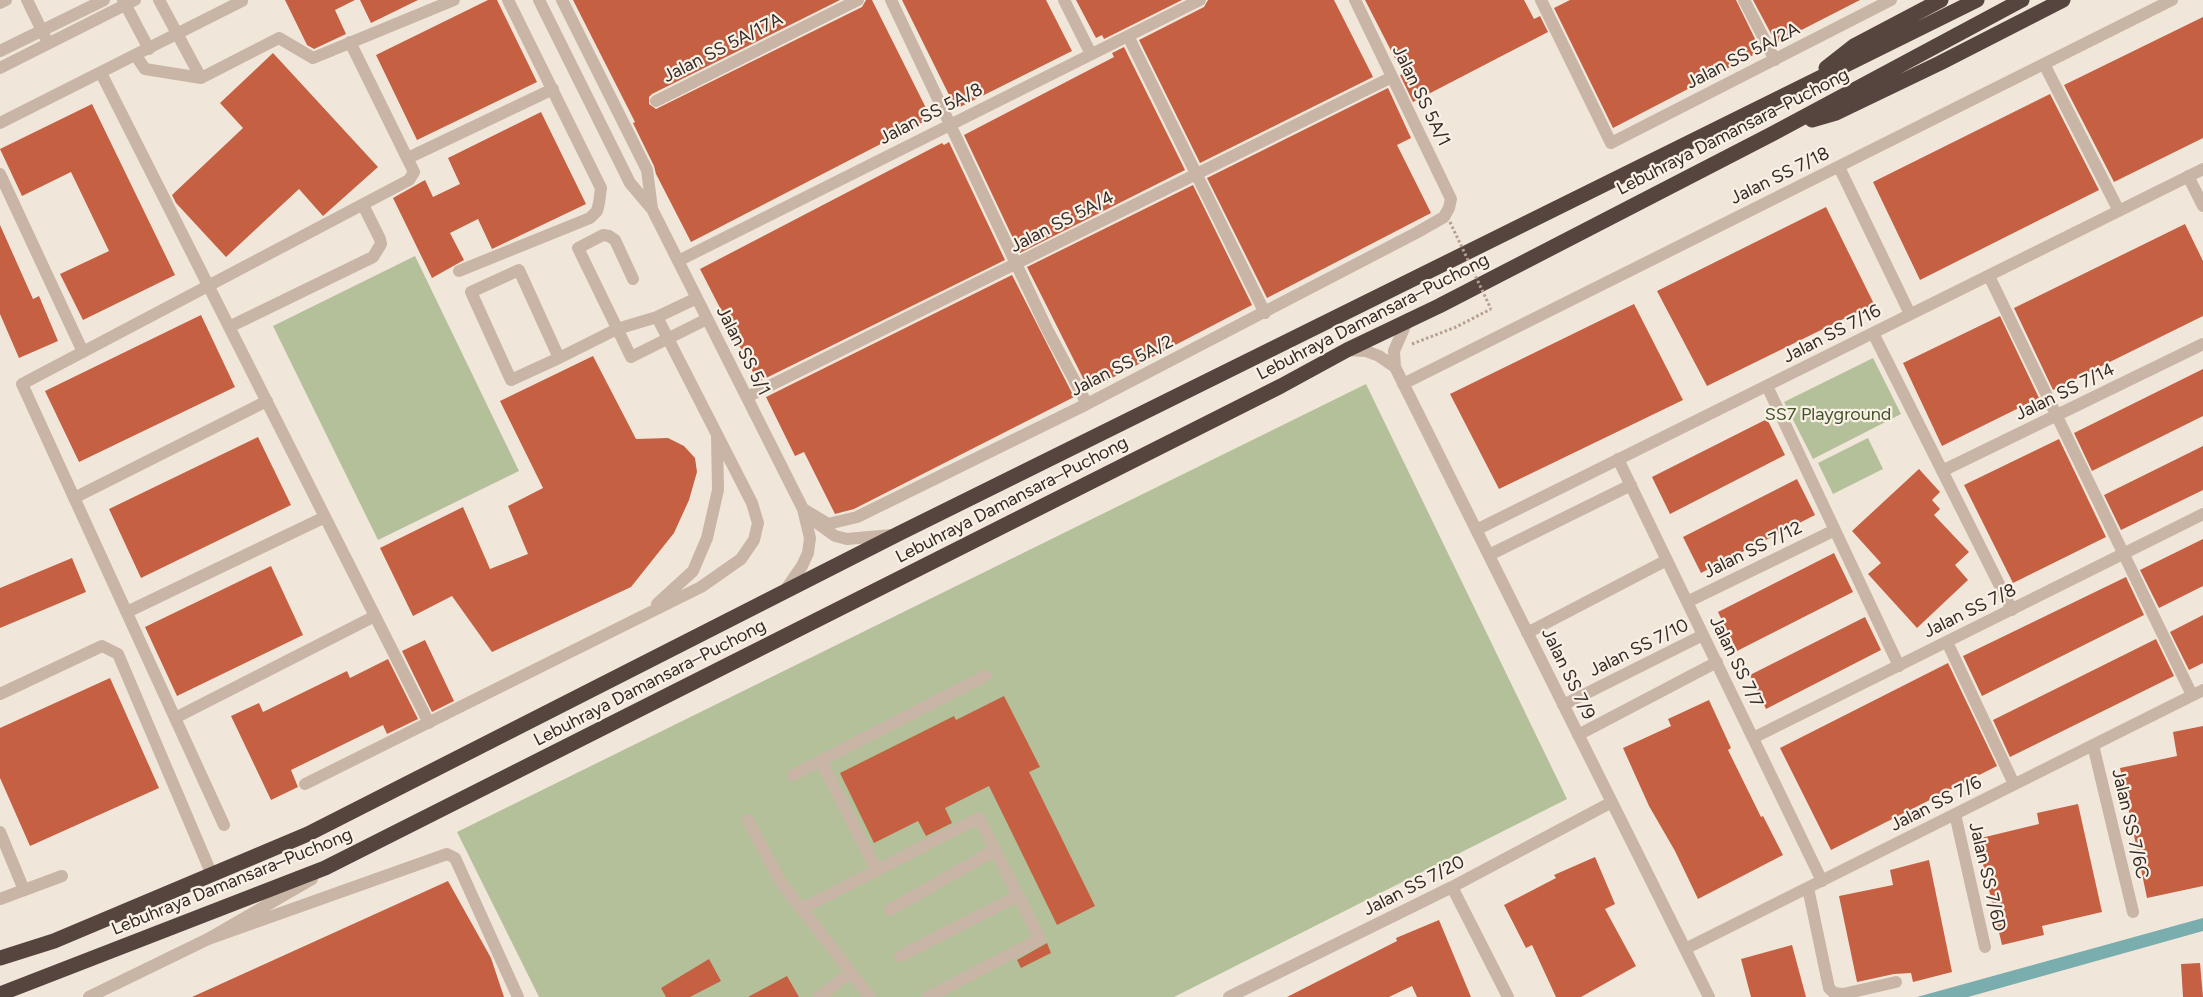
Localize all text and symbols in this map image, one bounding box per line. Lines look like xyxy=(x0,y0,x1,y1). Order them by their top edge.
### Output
street label: Jalan SS 5A/17A xyxy=(660,9,786,87)
street label: Jalan SS 5A/2A xyxy=(1683,18,1803,94)
street label: Jalan SS 5A/1 xyxy=(1387,42,1455,150)
street label: Lebuhraya Damansara–Puchong xyxy=(1613,64,1853,200)
street label: Jalan SS 5A/8 xyxy=(876,79,986,149)
street label: Jalan SS 7/18 xyxy=(1727,143,1833,209)
street label: Jalan SS 5A/4 xyxy=(1007,187,1117,257)
street label: Lebuhraya Damansara–Puchong xyxy=(1253,249,1493,385)
street label: Jalan SS 7/16 xyxy=(1779,300,1885,368)
street label: Jalan SS 5/1 xyxy=(711,303,775,399)
street label: Jalan SS 5A/2 xyxy=(1067,331,1177,401)
street label: Jalan SS 7/14 xyxy=(2012,359,2118,425)
park label: SS7 Playground xyxy=(1765,404,1891,426)
street label: Lebuhraya Damansara–Puchong xyxy=(892,432,1132,568)
street label: Jalan SS 7/12 xyxy=(1700,517,1806,583)
street label: Jalan SS 7/8 xyxy=(1920,579,2020,643)
street label: Jalan SS 7/7 xyxy=(1705,613,1767,711)
street label: Lebuhraya Damansara–Puchong xyxy=(530,615,770,751)
street label: Jalan SS 7/10 xyxy=(1586,615,1692,681)
street label: Jalan SS 7/9 xyxy=(1536,625,1600,723)
street label: Jalan SS 7/6C xyxy=(2107,767,2153,881)
street label: Jalan SS 7/6 xyxy=(1887,772,1985,836)
street label: Jalan SS 7/6D xyxy=(1964,820,2010,934)
street label: Lebuhraya Damansara–Puchong xyxy=(108,824,356,940)
street label: Jalan SS 7/20 xyxy=(1360,851,1468,921)

